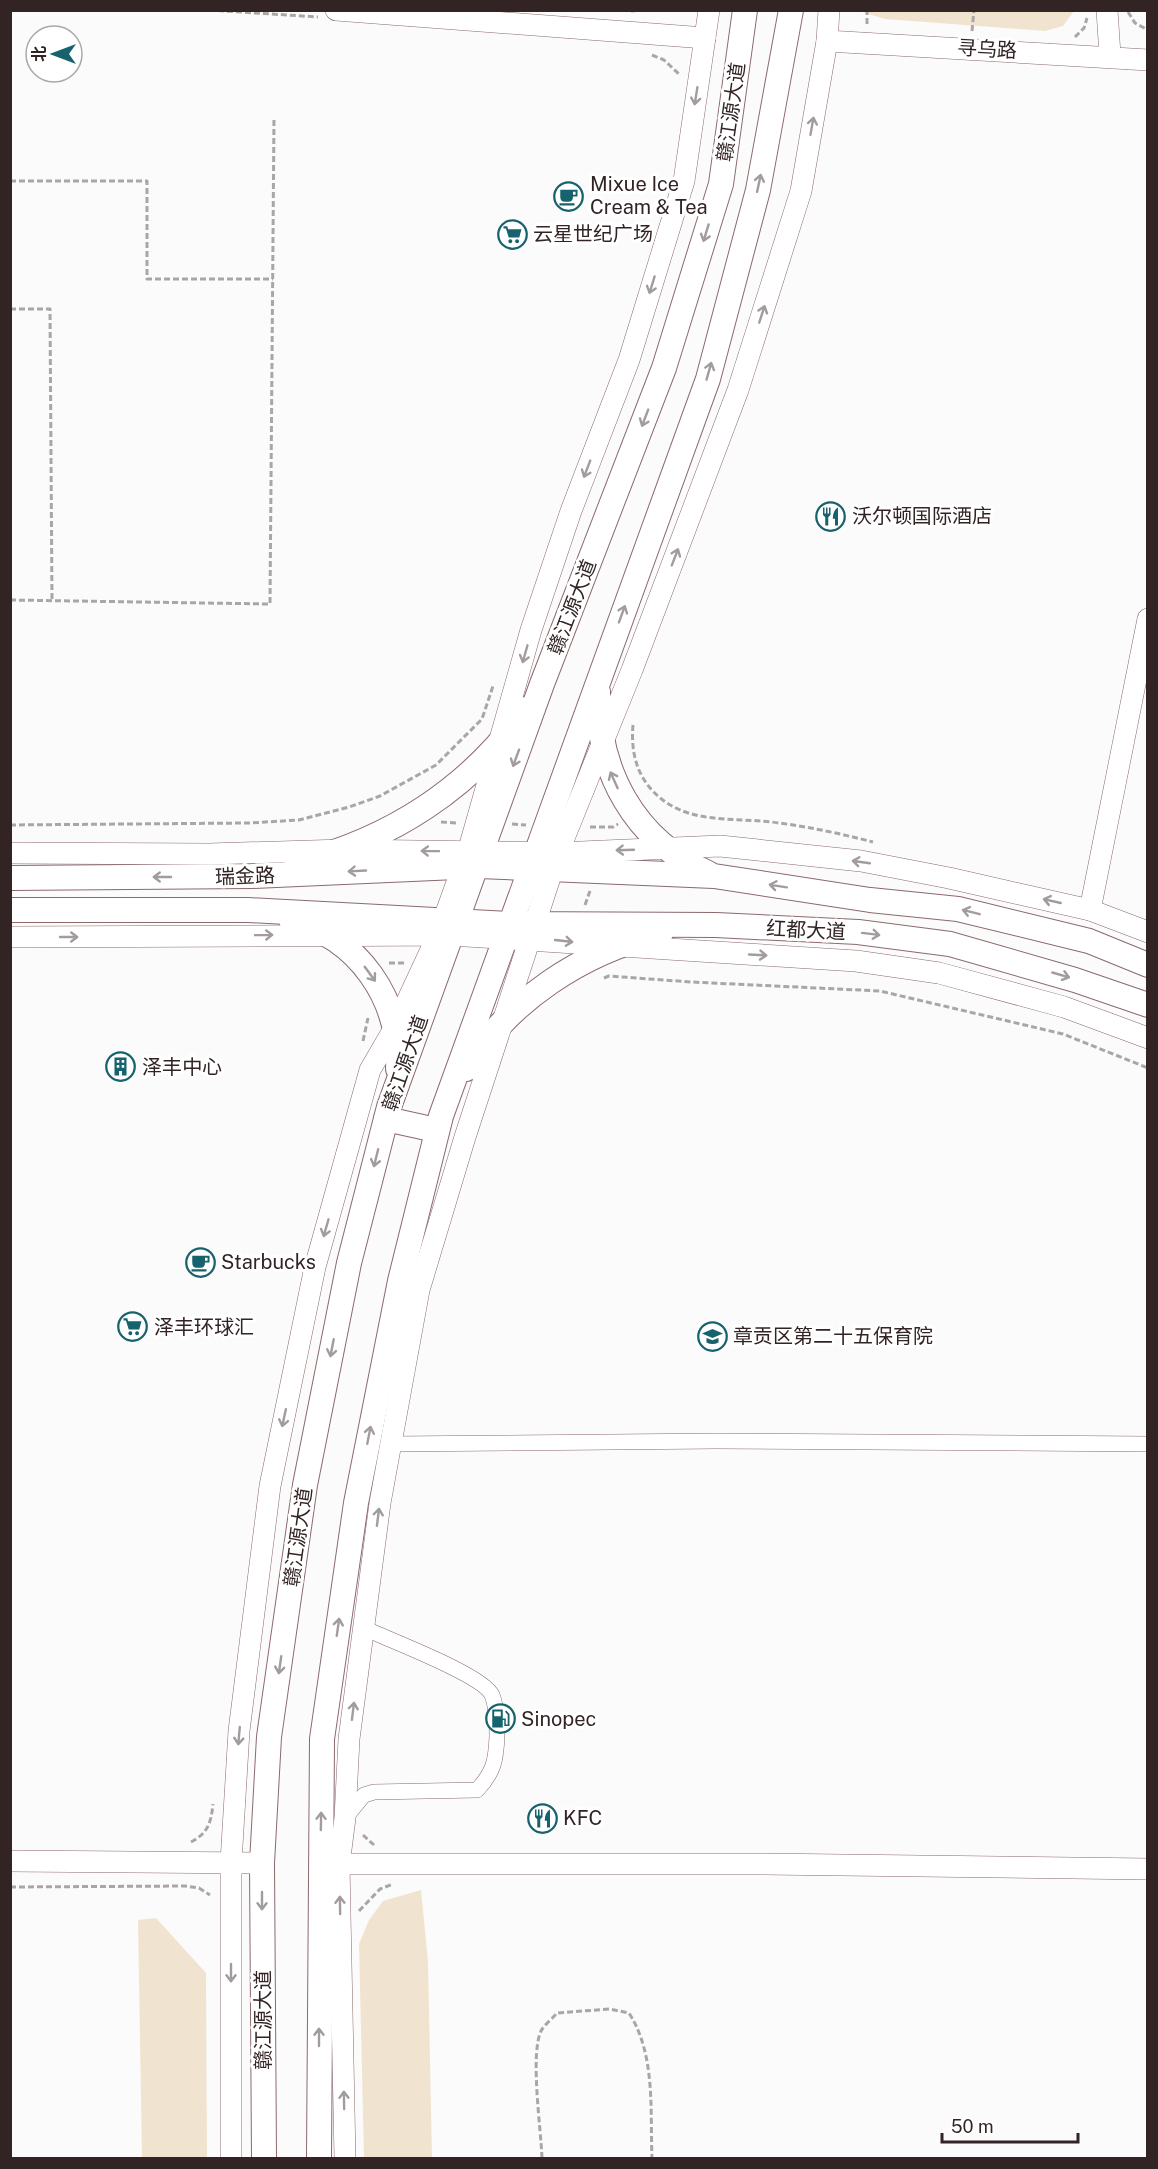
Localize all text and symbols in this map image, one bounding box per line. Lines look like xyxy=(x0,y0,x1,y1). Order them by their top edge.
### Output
north arrow xyxy=(24,24,84,84)
street label: 寻乌路 xyxy=(956,35,1018,63)
text: 北 xyxy=(30,46,49,62)
street label: 赣江源大道 xyxy=(712,61,750,163)
one-way arrow xyxy=(691,86,702,106)
one-way arrow xyxy=(807,117,818,136)
place label: Mixue Ice Cream & Tea xyxy=(590,172,708,219)
one-way arrow xyxy=(754,174,766,193)
cafe icon: Mixue Ice Cream & Tea xyxy=(553,180,585,212)
supermarket icon: 云星世纪广场 xyxy=(496,218,528,250)
place label: 云星世纪广场 xyxy=(533,222,653,246)
one-way arrow xyxy=(700,223,711,242)
one-way arrow xyxy=(645,275,656,294)
one-way arrow xyxy=(757,305,768,324)
one-way arrow xyxy=(704,362,716,381)
one-way arrow xyxy=(638,408,649,427)
one-way arrow xyxy=(581,459,592,478)
restaurant icon: 沃尔顿国际酒店 xyxy=(815,500,847,532)
place label: 沃尔顿国际酒店 xyxy=(852,504,992,528)
one-way arrow xyxy=(670,548,681,567)
street label: 赣江源大道 xyxy=(543,556,601,658)
one-way arrow xyxy=(617,605,628,624)
one-way arrow xyxy=(519,644,530,663)
one-way arrow xyxy=(510,748,521,766)
one-way arrow xyxy=(608,771,619,790)
one-way arrow xyxy=(421,845,441,857)
one-way arrow xyxy=(615,845,635,856)
one-way arrow xyxy=(852,856,871,867)
street label: 瑞金路 xyxy=(215,863,275,889)
one-way arrow xyxy=(348,865,368,876)
one-way arrow xyxy=(153,871,173,883)
one-way arrow xyxy=(769,880,789,891)
one-way arrow xyxy=(1043,895,1062,907)
one-way arrow xyxy=(962,905,981,917)
street label: 红都大道 xyxy=(765,916,847,944)
one-way arrow xyxy=(253,929,273,941)
one-way arrow xyxy=(860,929,880,940)
one-way arrow xyxy=(58,931,78,943)
one-way arrow xyxy=(553,936,573,947)
one-way arrow xyxy=(748,949,768,960)
one-way arrow xyxy=(364,965,377,981)
one-way arrow xyxy=(1051,970,1070,982)
street label: 赣江源大道 xyxy=(377,1012,433,1114)
building icon: 泽丰中心 xyxy=(105,1051,137,1083)
place label: 泽丰中心 xyxy=(142,1055,222,1079)
one-way arrow xyxy=(369,1149,381,1168)
one-way arrow xyxy=(320,1218,331,1237)
cafe icon: Starbucks xyxy=(184,1246,216,1278)
place label: Starbucks xyxy=(221,1250,316,1274)
supermarket icon: 泽丰环球汇 xyxy=(117,1311,149,1343)
place label: 泽丰环球汇 xyxy=(154,1315,254,1339)
school or university icon: 章贡区第二十五保育院 xyxy=(696,1320,728,1352)
place label: 章贡区第二十五保育院 xyxy=(733,1324,933,1348)
one-way arrow xyxy=(326,1339,338,1358)
one-way arrow xyxy=(278,1408,289,1427)
one-way arrow xyxy=(364,1425,375,1445)
street label: 赣江源大道 xyxy=(279,1486,317,1588)
one-way arrow xyxy=(373,1508,384,1528)
one-way arrow xyxy=(333,1618,344,1638)
one-way arrow xyxy=(274,1655,285,1674)
one-way arrow xyxy=(348,1701,359,1721)
fuel station icon: Sinopec xyxy=(484,1703,516,1735)
place label: Sinopec xyxy=(521,1707,596,1731)
one-way arrow xyxy=(234,1725,245,1745)
restaurant icon: KFC xyxy=(526,1802,558,1834)
place label: KFC xyxy=(563,1806,602,1830)
one-way arrow xyxy=(315,1812,327,1832)
one-way arrow xyxy=(256,1891,268,1911)
one-way arrow xyxy=(334,1896,345,1916)
one-way arrow xyxy=(225,1962,237,1982)
street label: 赣江源大道 xyxy=(251,1970,275,2070)
one-way arrow xyxy=(313,2028,325,2048)
one-way arrow xyxy=(338,2091,350,2111)
scale bar xyxy=(942,2106,1078,2144)
text: 50 m xyxy=(951,2116,994,2137)

